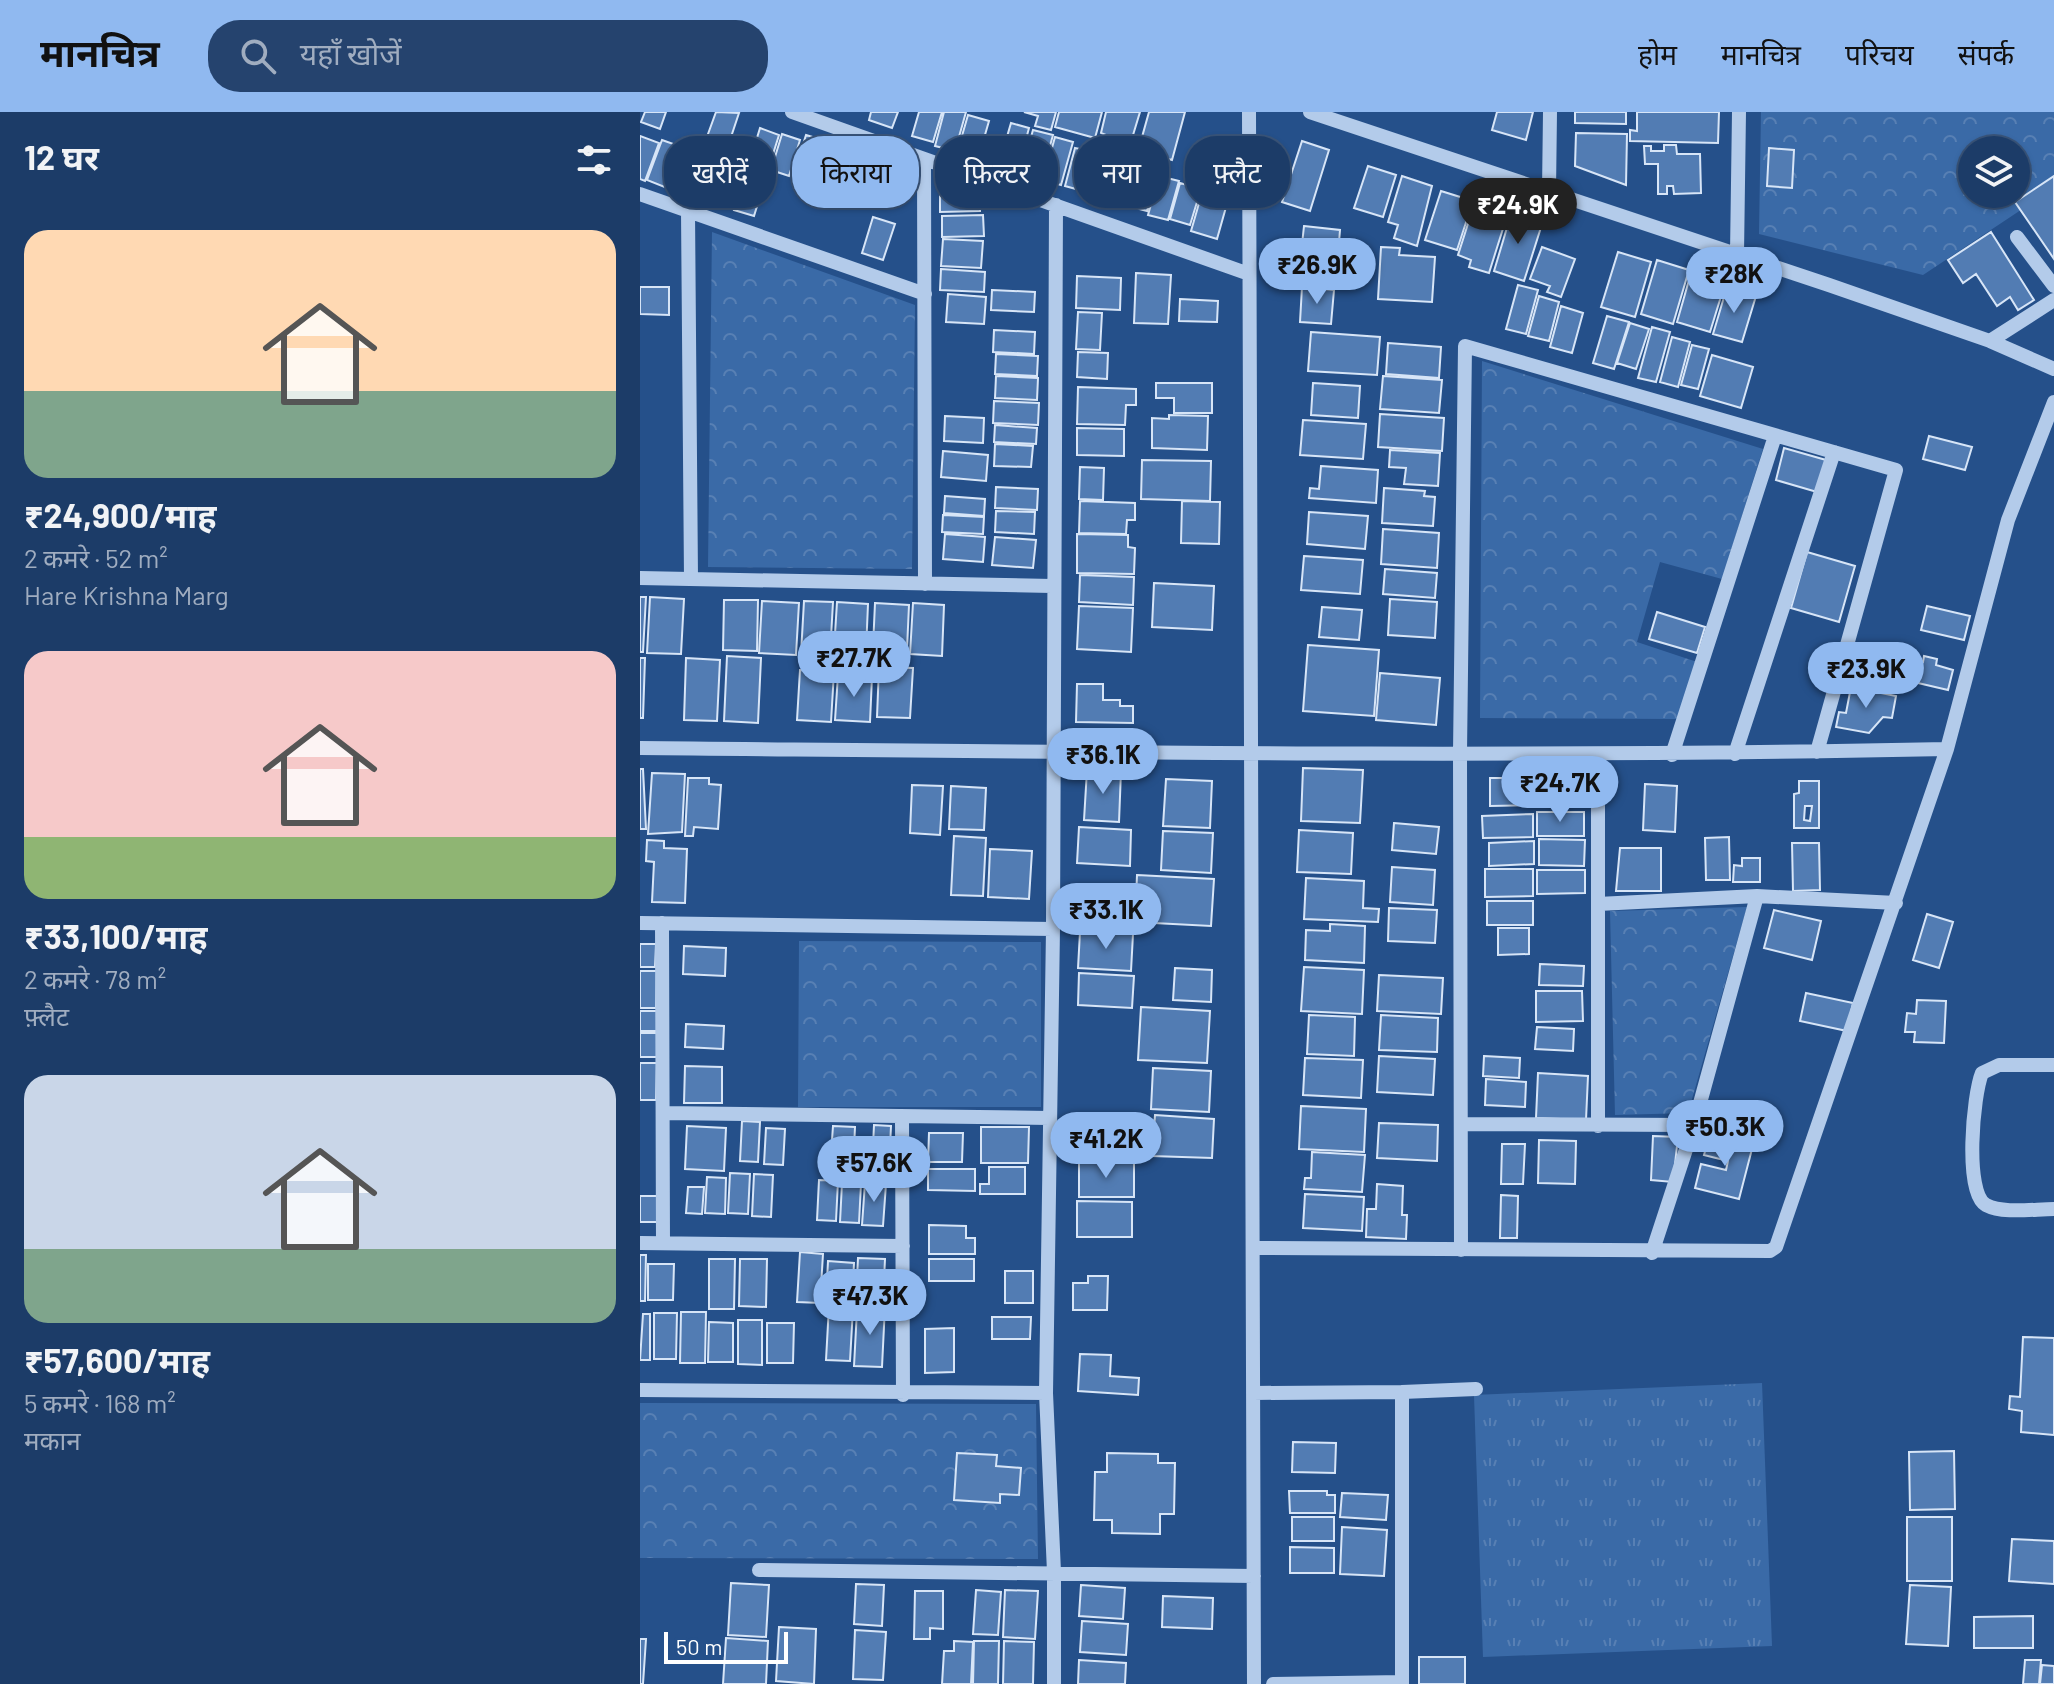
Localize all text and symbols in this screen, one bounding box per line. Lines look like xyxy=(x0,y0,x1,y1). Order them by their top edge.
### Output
search box xyxy=(208,20,768,92)
text: मानचित्र xyxy=(40,29,160,75)
icon: search xyxy=(236,34,280,78)
text: यहाँ खोजें xyxy=(300,35,401,71)
text: होम xyxy=(1638,37,1677,71)
text: मानचित्र xyxy=(1721,37,1801,71)
text: परिचय xyxy=(1845,37,1914,71)
text: संपर्क xyxy=(1958,37,2014,71)
text: 12 घर xyxy=(24,136,99,177)
chip: खरीदें xyxy=(664,136,776,208)
chip: किराया xyxy=(792,136,919,208)
chip: फ़िल्टर xyxy=(935,136,1058,208)
chip: नया xyxy=(1074,136,1169,208)
chip: फ़्लैट xyxy=(1185,136,1290,208)
map controls xyxy=(1958,136,2030,208)
button: layers xyxy=(1958,136,2030,208)
icon: filters xyxy=(572,138,616,182)
pin: ₹24.9K xyxy=(1453,178,1583,246)
text: ₹24.9K xyxy=(1477,188,1559,219)
pin: ₹26.9K xyxy=(1252,238,1382,306)
pin: ₹28K xyxy=(1687,247,1781,315)
text: ₹26.9K xyxy=(1277,248,1357,279)
text: ₹28K xyxy=(1704,257,1764,288)
icon: home xyxy=(248,282,392,426)
text: ₹24,900/माह xyxy=(24,494,216,535)
text: 2 कमरे · 52 m² xyxy=(24,542,168,573)
text: Hare Krishna Marg xyxy=(24,579,229,610)
pin: ₹27.7K xyxy=(789,631,919,699)
text: ₹27.7K xyxy=(816,641,892,672)
pin: ₹23.9K xyxy=(1801,642,1931,710)
text: ₹23.9K xyxy=(1826,652,1906,683)
icon: home xyxy=(248,703,392,847)
pin: ₹36.1K xyxy=(1038,728,1168,796)
text: ₹36.1K xyxy=(1065,738,1141,769)
pin: ₹24.7K xyxy=(1495,756,1625,824)
text: ₹24.7K xyxy=(1519,766,1601,797)
pin: ₹33.1K xyxy=(1041,883,1171,951)
text: ₹33.1K xyxy=(1068,893,1144,924)
text: ₹33,100/माह xyxy=(24,915,207,956)
text: 2 कमरे · 78 m² xyxy=(24,963,166,994)
text: फ़्लैट xyxy=(24,1000,69,1031)
pin: ₹50.3K xyxy=(1660,1100,1790,1168)
text: ₹50.3K xyxy=(1684,1110,1766,1141)
pin: ₹41.2K xyxy=(1041,1112,1171,1180)
text: ₹41.2K xyxy=(1068,1122,1144,1153)
icon: home xyxy=(248,1127,392,1271)
pin: ₹57.6K xyxy=(809,1136,939,1204)
text: ₹57.6K xyxy=(835,1146,913,1177)
pin: ₹47.3K xyxy=(805,1269,935,1337)
text: ₹47.3K xyxy=(831,1279,909,1310)
text: ₹57,600/माह xyxy=(24,1339,210,1380)
text: 5 कमरे · 168 m² xyxy=(24,1387,176,1418)
text: मकान xyxy=(24,1424,81,1455)
scale bar xyxy=(664,1628,788,1664)
text: 50 m xyxy=(676,1633,722,1659)

